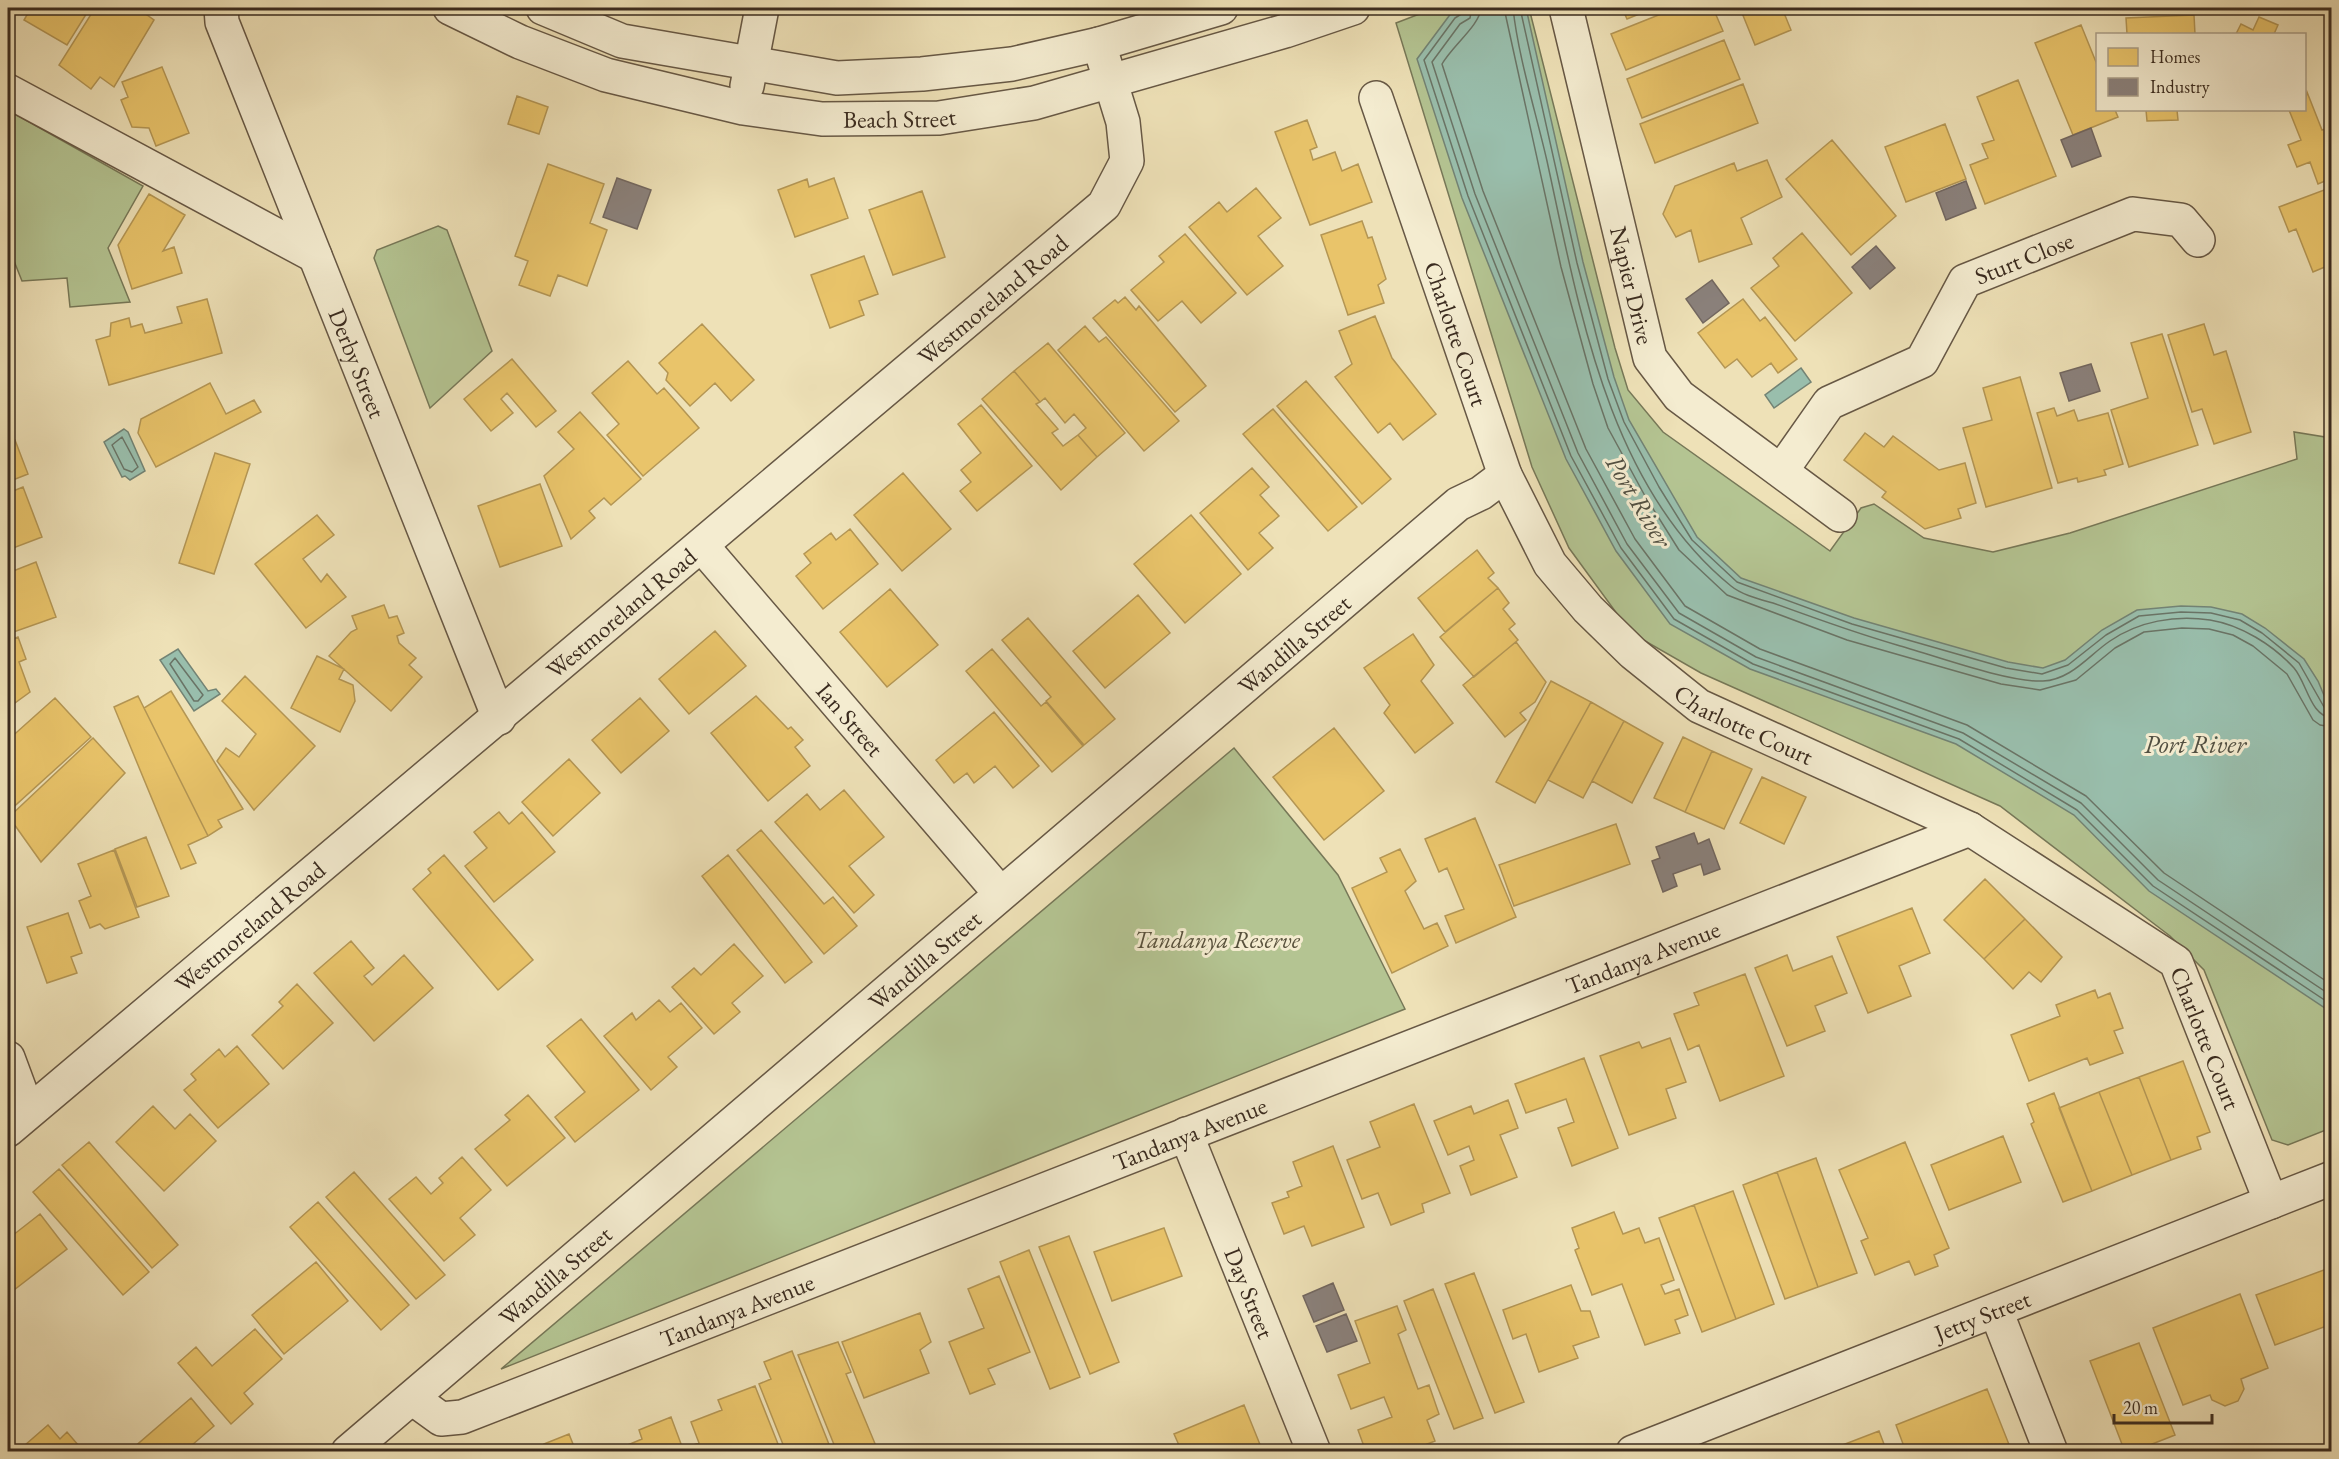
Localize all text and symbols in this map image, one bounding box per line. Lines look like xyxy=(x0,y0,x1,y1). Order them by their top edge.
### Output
legend xyxy=(2096,33,2306,111)
text: Homes xyxy=(2150,45,2201,68)
text: Industry xyxy=(2150,75,2210,98)
street label: Beach Street xyxy=(843,100,958,134)
street label: Napier Drive xyxy=(1603,223,1662,347)
street label: Sturt Close xyxy=(1970,224,2078,291)
street label: Westmoreland Road xyxy=(911,226,1075,372)
street label: Charlotte Court xyxy=(1417,257,1496,411)
street label: Derby Street xyxy=(322,304,394,423)
water label: Port River xyxy=(1598,448,1680,555)
street label: Westmoreland Road xyxy=(539,540,703,685)
street label: Wandilla Street xyxy=(1231,587,1357,701)
street label: Ian Street xyxy=(810,675,891,763)
street label: Charlotte Court xyxy=(1668,677,1819,772)
water label: Port River xyxy=(2144,727,2247,761)
street label: Westmoreland Road xyxy=(168,853,332,999)
street label: Wandilla Street xyxy=(862,903,988,1017)
street label: Tandanya Avenue xyxy=(1561,913,1724,1001)
park label: Tandanya Reserve xyxy=(1134,924,1301,955)
street label: Charlotte Court xyxy=(2164,962,2248,1114)
street label: Tandanya Avenue xyxy=(1108,1089,1271,1177)
street label: Wandilla Street xyxy=(492,1218,618,1332)
street label: Day Street xyxy=(1218,1243,1282,1343)
street label: Tandanya Avenue xyxy=(655,1266,818,1354)
street label: Jetty Street xyxy=(1928,1282,2035,1349)
scale bar xyxy=(2114,1387,2212,1425)
text: 20 m xyxy=(2123,1396,2158,1419)

